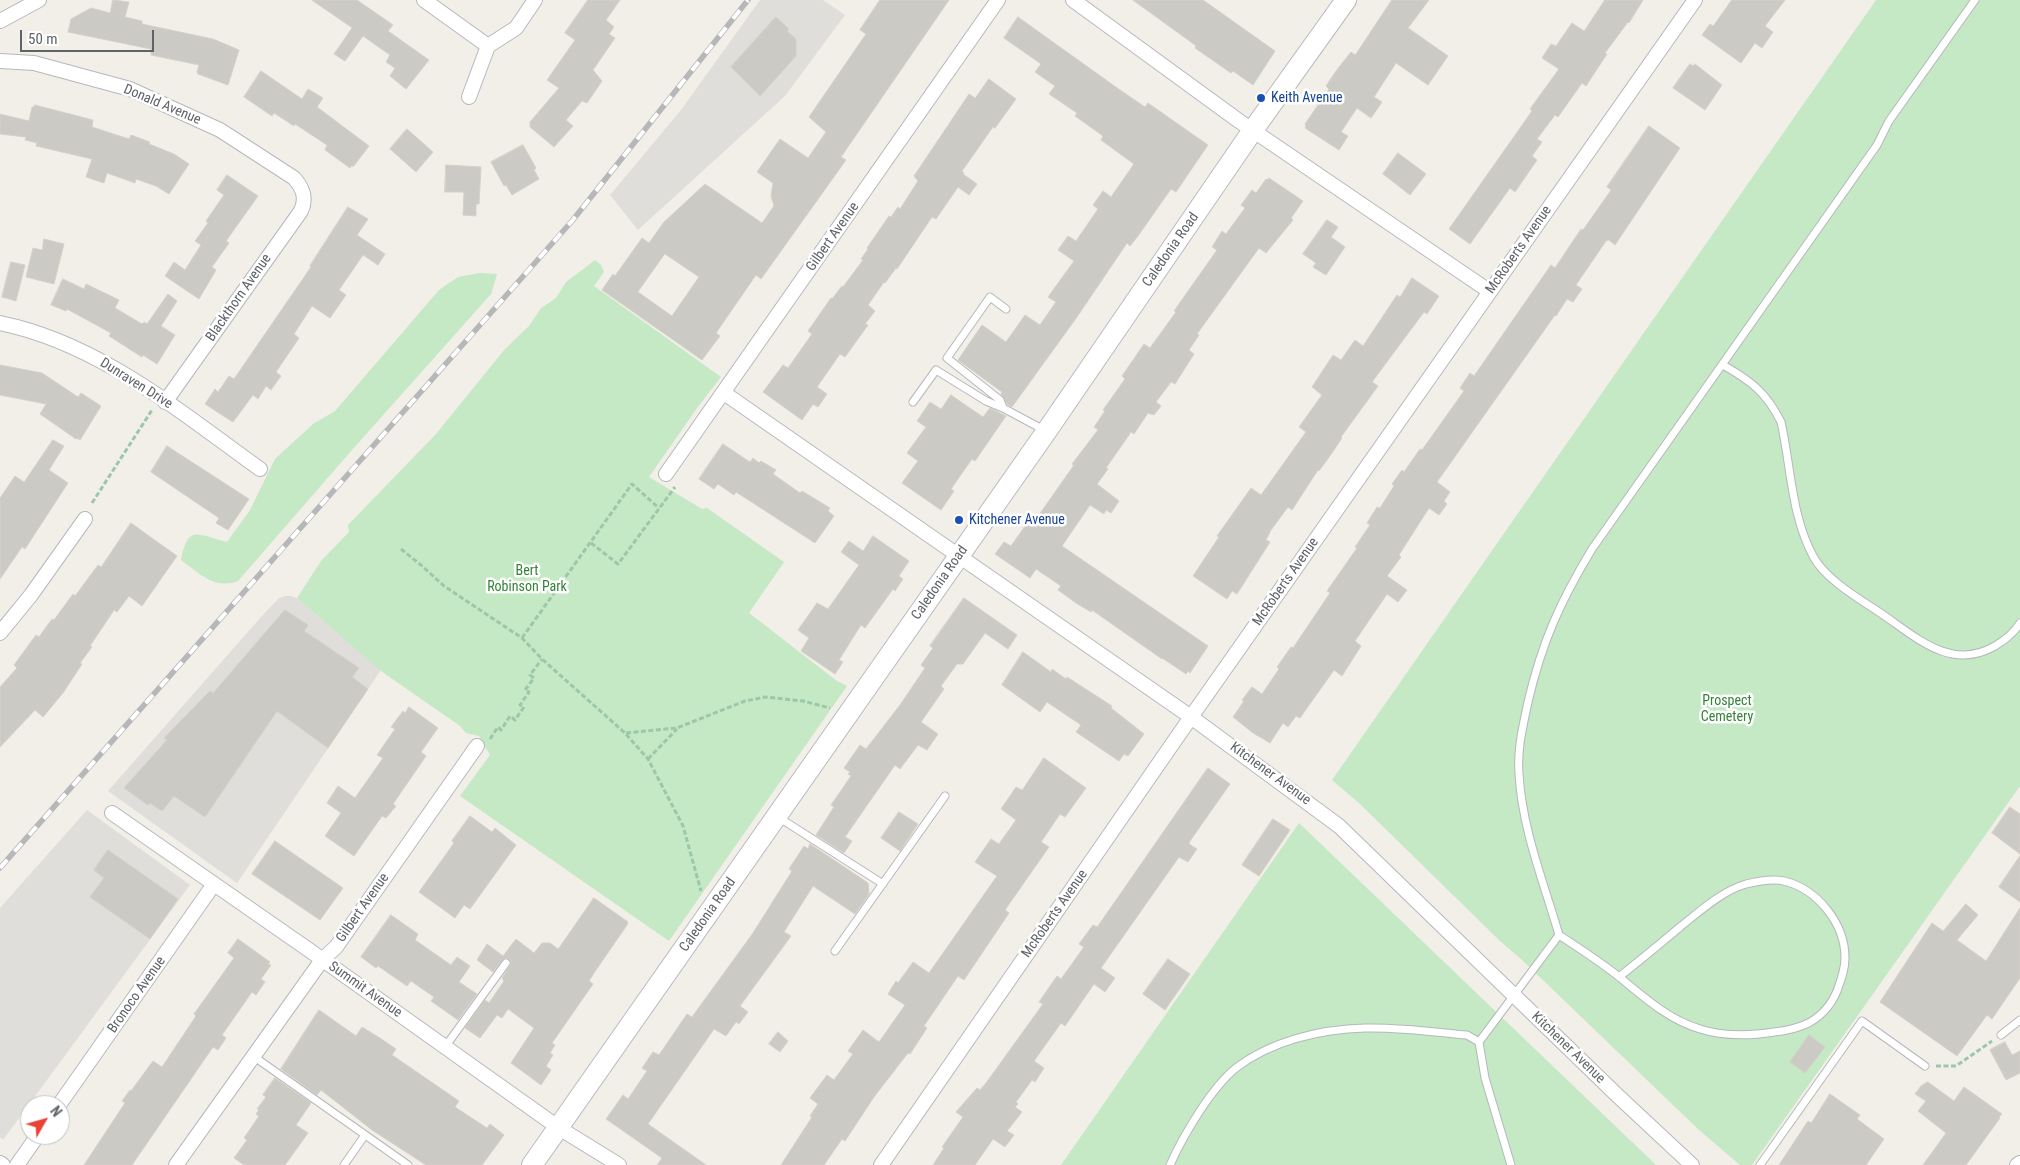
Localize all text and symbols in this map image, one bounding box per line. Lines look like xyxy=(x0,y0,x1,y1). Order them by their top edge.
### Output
scale bar xyxy=(22,20,156,52)
text: 50 m xyxy=(28,30,58,48)
street label: Donald Avenue xyxy=(121,81,203,129)
place label: Keith Avenue xyxy=(1271,90,1343,106)
marker: Keith Avenue xyxy=(1255,92,1267,104)
street label: Gilbert Avenue xyxy=(803,199,863,275)
street label: McRoberts Avenue xyxy=(1482,203,1556,297)
street label: Caledonia Road xyxy=(1139,210,1203,290)
street label: Blackthorn Avenue xyxy=(203,251,275,345)
street label: Dunraven Drive xyxy=(97,355,175,413)
place label: Kitchener Avenue xyxy=(969,512,1065,528)
marker: Kitchener Avenue xyxy=(953,514,965,526)
street label: McRoberts Avenue xyxy=(1249,535,1323,629)
street label: Caledonia Road xyxy=(908,543,972,623)
park label: Bert Robinson Park xyxy=(487,563,567,596)
park label: Prospect Cemetery xyxy=(1701,693,1753,726)
street label: Kitchener Avenue xyxy=(1226,739,1314,809)
street label: McRoberts Avenue xyxy=(1018,867,1092,961)
street label: Gilbert Avenue xyxy=(333,870,393,946)
street label: Caledonia Road xyxy=(676,875,740,955)
street label: Bronoco Avenue xyxy=(104,953,170,1037)
street label: Summit Avenue xyxy=(325,958,405,1022)
street label: Kitchener Avenue xyxy=(1528,1009,1608,1087)
north arrow xyxy=(20,1095,70,1145)
text: N xyxy=(47,1103,65,1120)

